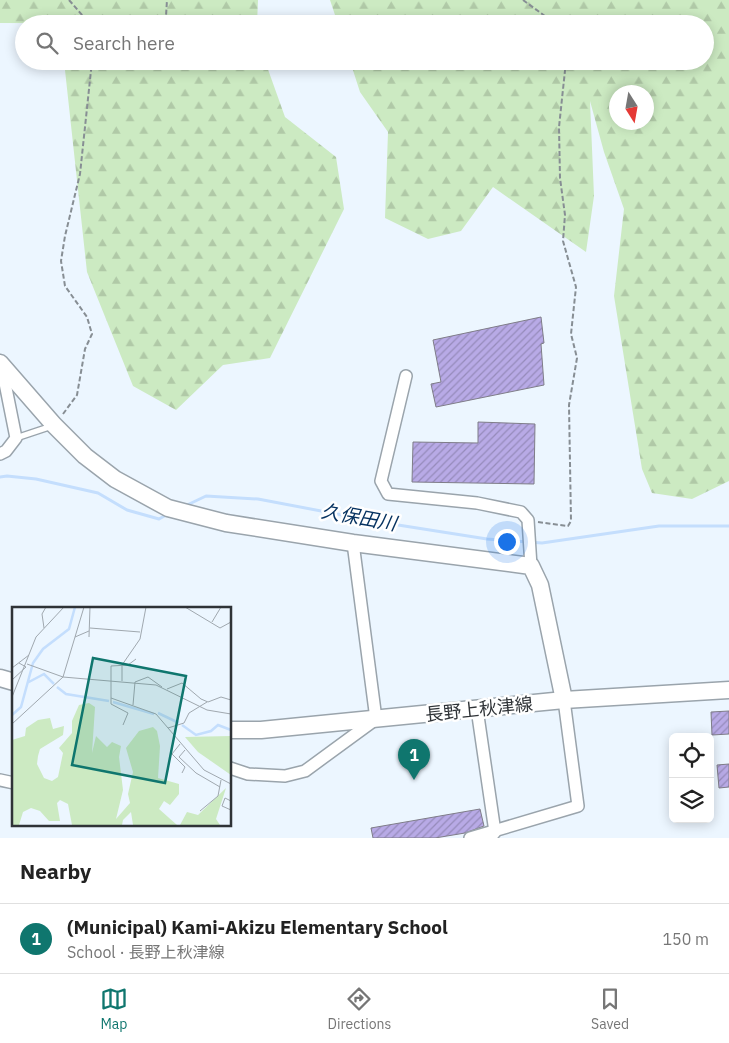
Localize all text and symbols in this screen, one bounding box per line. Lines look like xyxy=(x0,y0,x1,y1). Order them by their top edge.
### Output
search box xyxy=(15,15,714,70)
icon: search xyxy=(33,29,61,57)
text: Search here xyxy=(73,31,175,55)
north arrow xyxy=(609,85,654,130)
water label: 久保田川 xyxy=(319,499,400,536)
your location xyxy=(494,529,520,555)
inset map xyxy=(12,607,231,826)
street label: 長野上秋津線 xyxy=(424,692,534,726)
map controls xyxy=(669,733,714,823)
button: locate xyxy=(669,733,714,778)
pin: 1 xyxy=(398,739,430,780)
button: layers xyxy=(669,778,714,823)
text: Nearby xyxy=(20,857,91,885)
text: (Municipal) Kami-Akizu Elementary School xyxy=(67,915,448,939)
text: 1 xyxy=(31,929,41,949)
text: 150 m xyxy=(662,929,709,949)
text: School · 長野上秋津線 xyxy=(67,942,224,962)
tab: Map xyxy=(100,985,128,1033)
tab: Directions xyxy=(328,985,391,1033)
tab: Saved xyxy=(591,985,629,1033)

